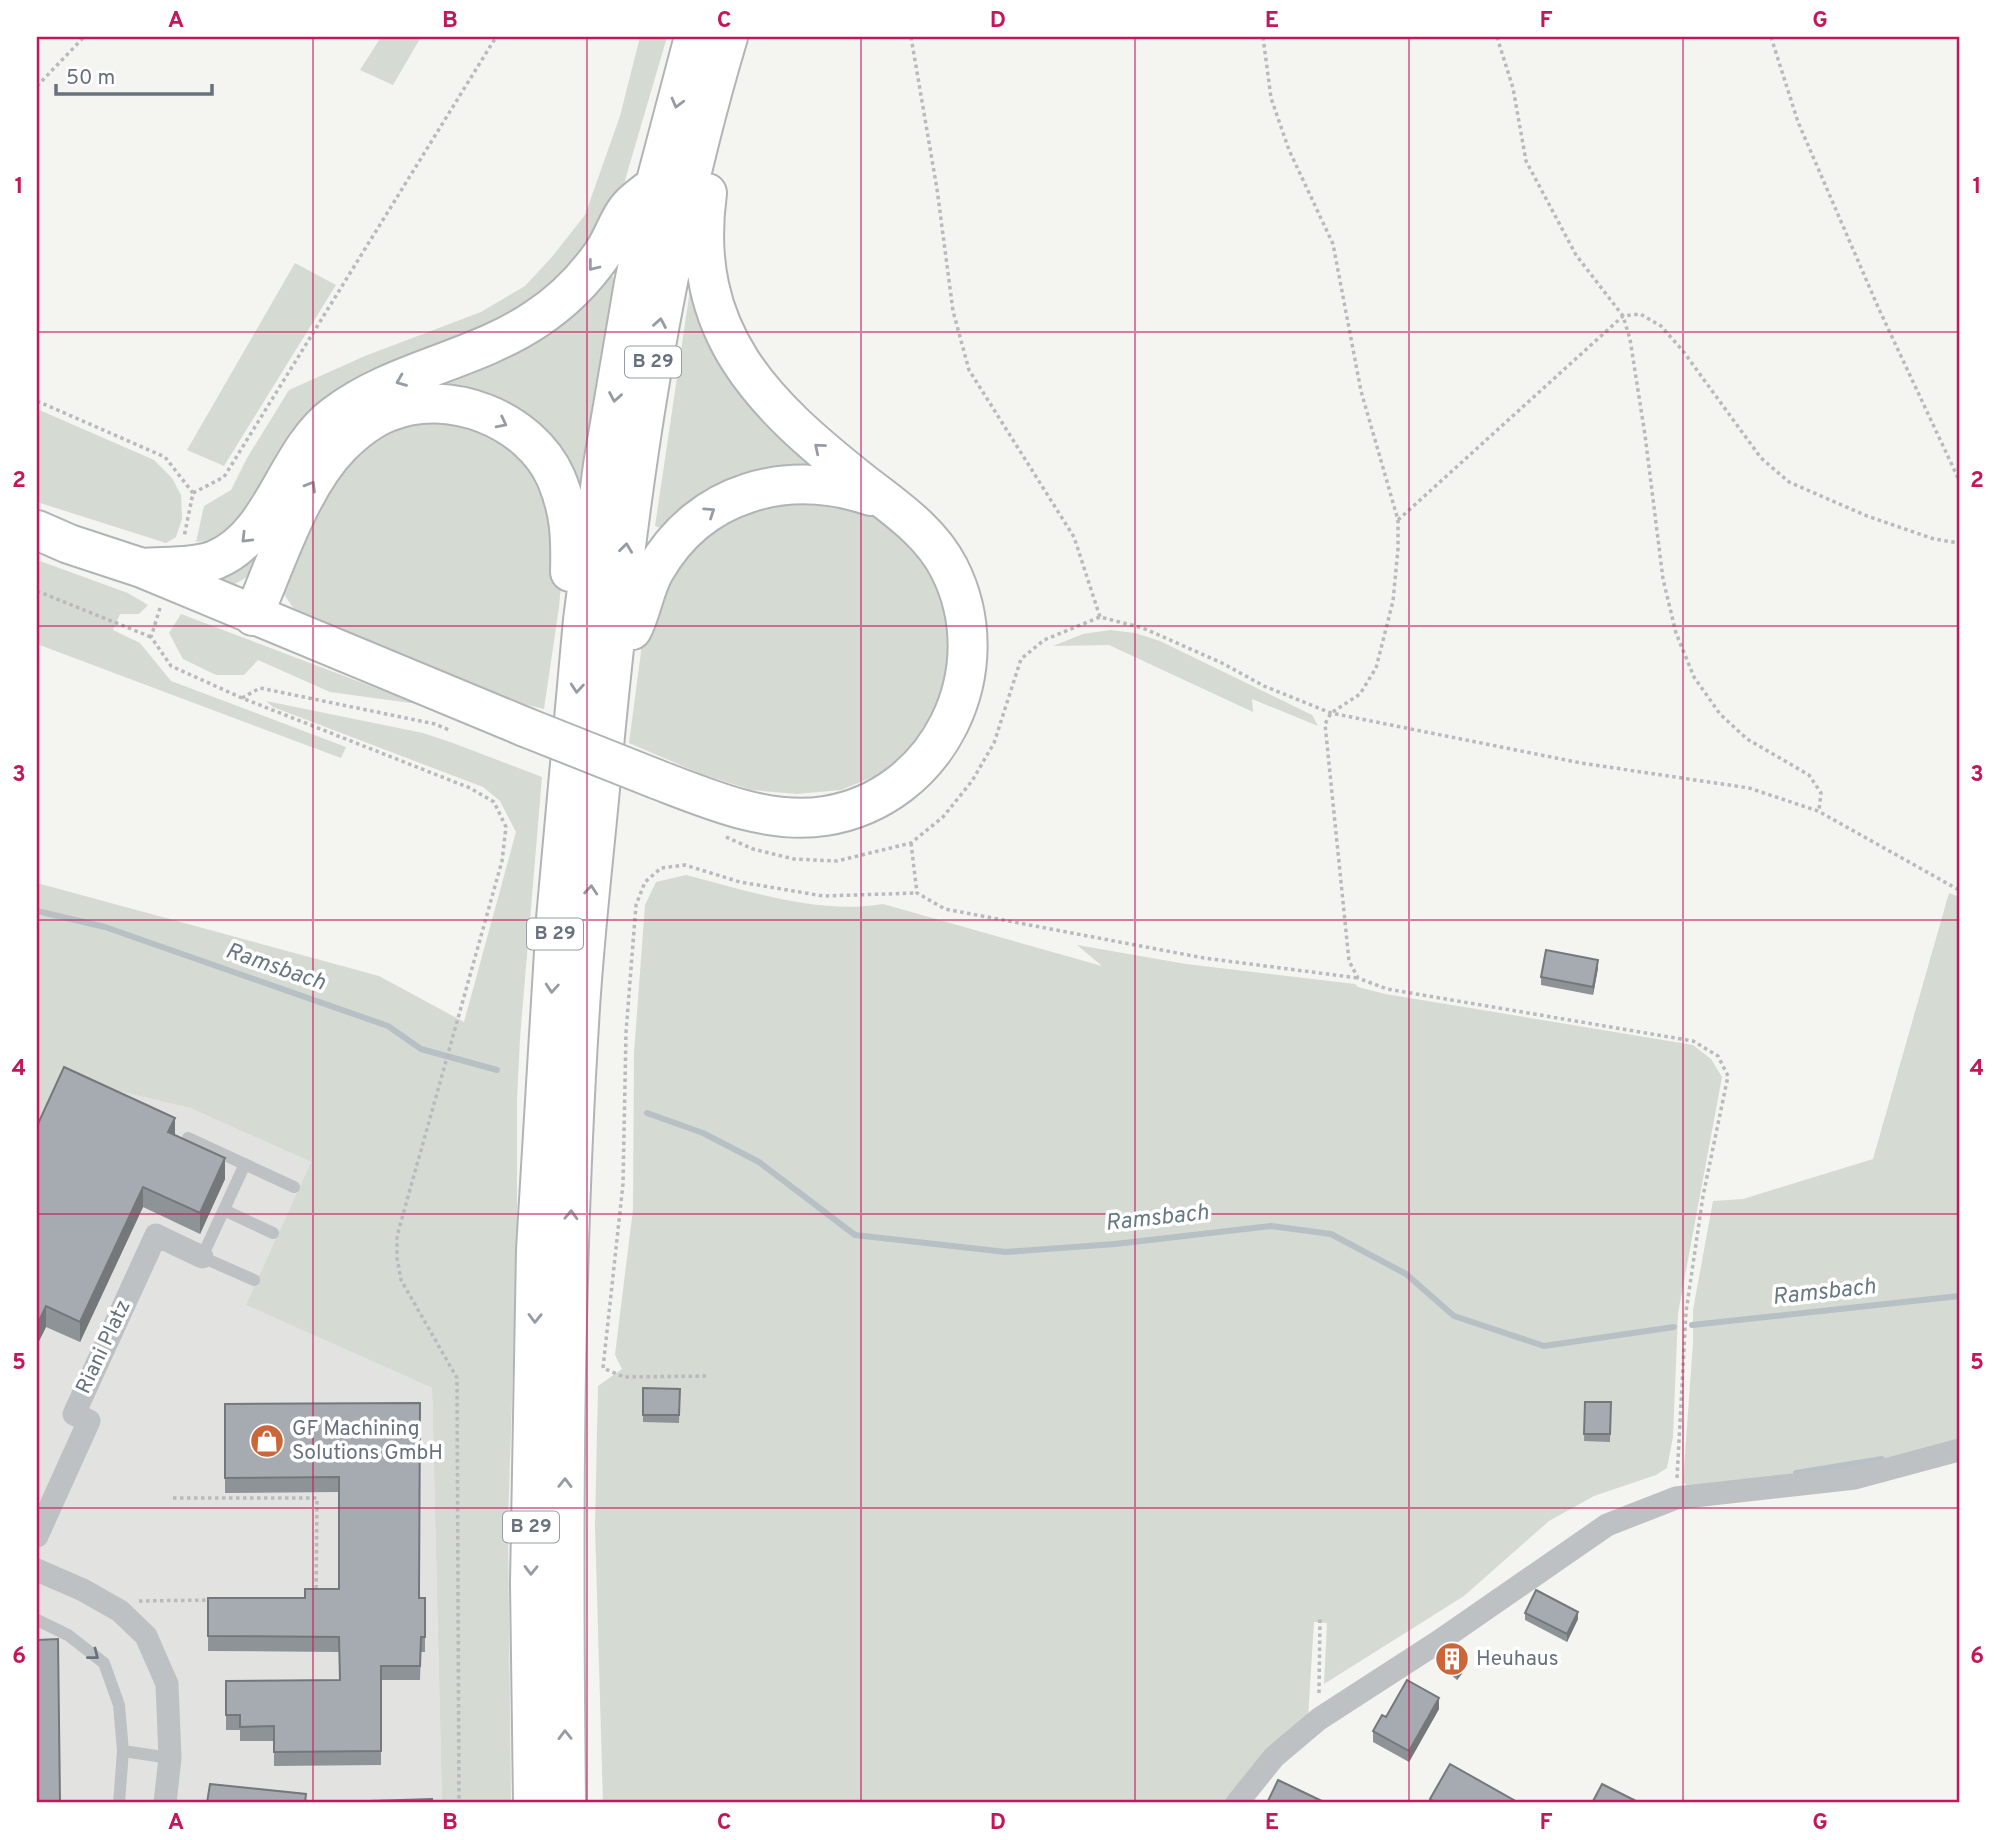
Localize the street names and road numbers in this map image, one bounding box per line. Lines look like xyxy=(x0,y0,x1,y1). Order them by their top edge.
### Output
road number: B 29 xyxy=(625,346,681,378)
road number: B 29 xyxy=(527,918,583,950)
street label: Riani Platz xyxy=(71,1296,137,1398)
road number: B 29 xyxy=(503,1512,559,1542)

